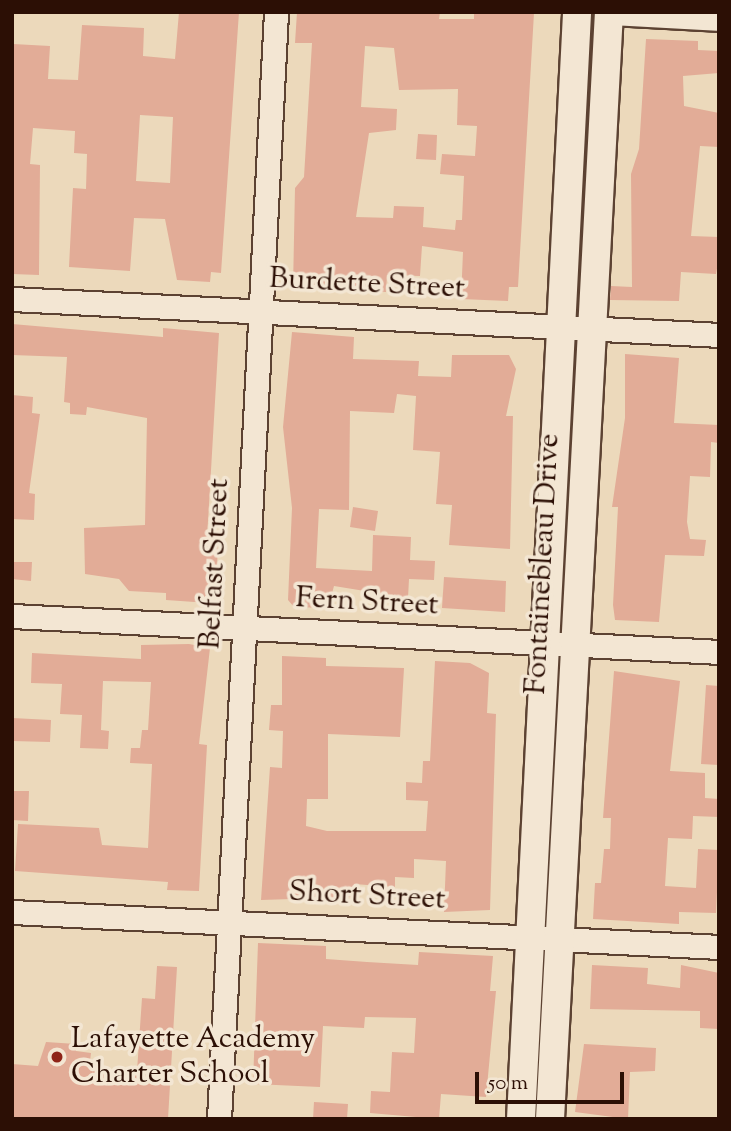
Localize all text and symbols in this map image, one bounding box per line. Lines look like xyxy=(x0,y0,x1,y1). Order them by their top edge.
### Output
street label: Burdette Street xyxy=(268,262,466,308)
street label: Fontainebleau Drive xyxy=(519,433,569,695)
street label: Belfast Street xyxy=(194,478,238,650)
street label: Fern Street xyxy=(295,581,439,625)
street label: Short Street xyxy=(288,875,446,919)
place label: Lafayette Academy Charter School xyxy=(71,1022,315,1092)
marker: Lafayette Academy Charter School xyxy=(49,1049,65,1065)
scale bar xyxy=(479,1058,628,1102)
text: 50 m xyxy=(488,1069,528,1099)

